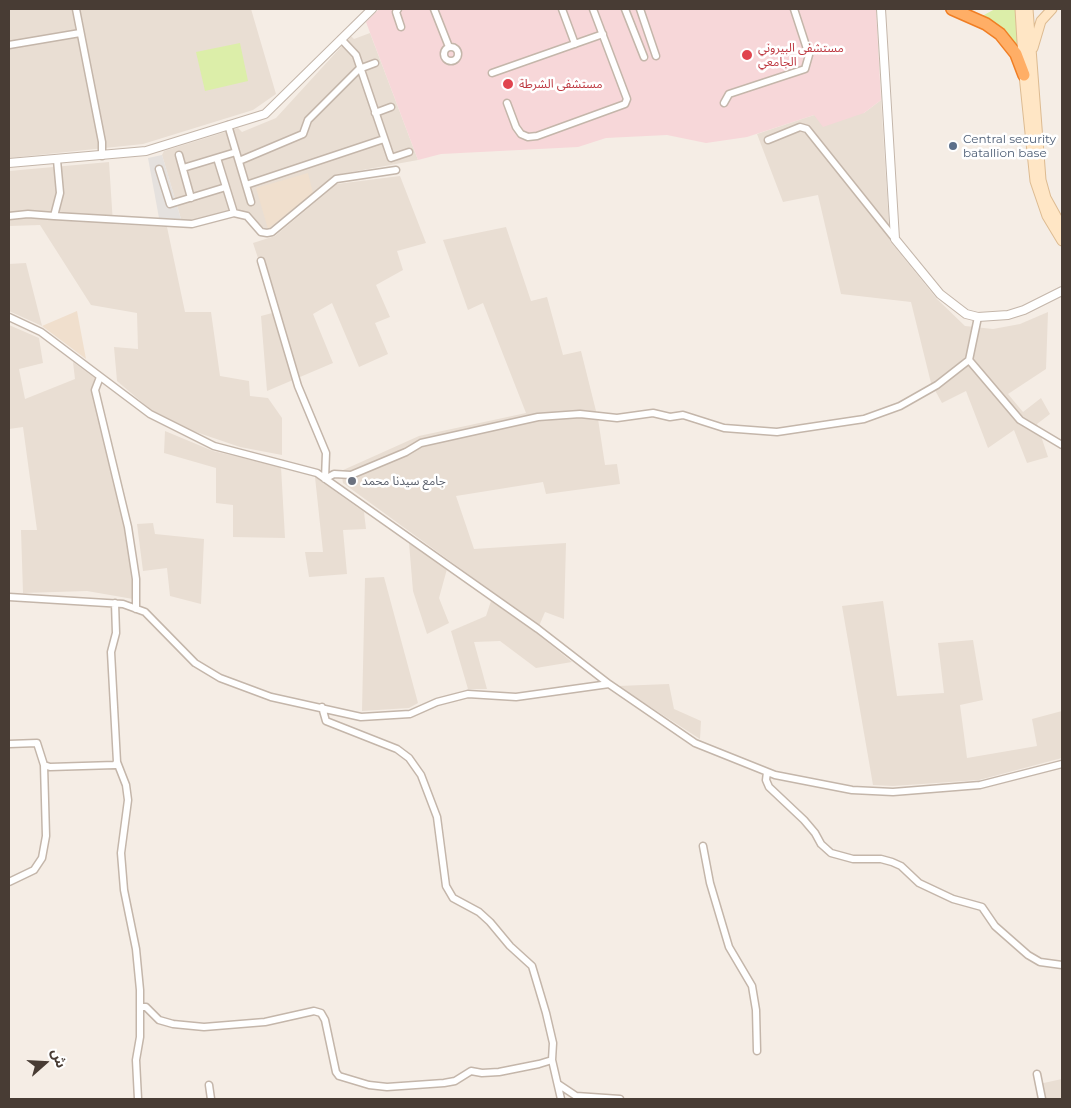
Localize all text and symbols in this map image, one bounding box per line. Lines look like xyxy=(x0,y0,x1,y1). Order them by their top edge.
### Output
place label: مستشفى البيروني الجامعي xyxy=(758,41,844,69)
marker: مستشفى البيروني الجامعي xyxy=(740,48,754,62)
marker: مستشفى الشرطة xyxy=(501,77,515,91)
place label: مستشفى الشرطة xyxy=(519,77,603,91)
place label: Central security batallion base xyxy=(963,132,1056,160)
marker: Central security batallion base xyxy=(947,140,959,152)
place label: جامع سيدنا محمد xyxy=(362,474,446,488)
marker: جامع سيدنا محمد xyxy=(346,475,358,487)
north arrow xyxy=(20,1038,70,1088)
text: ش xyxy=(48,1046,71,1070)

